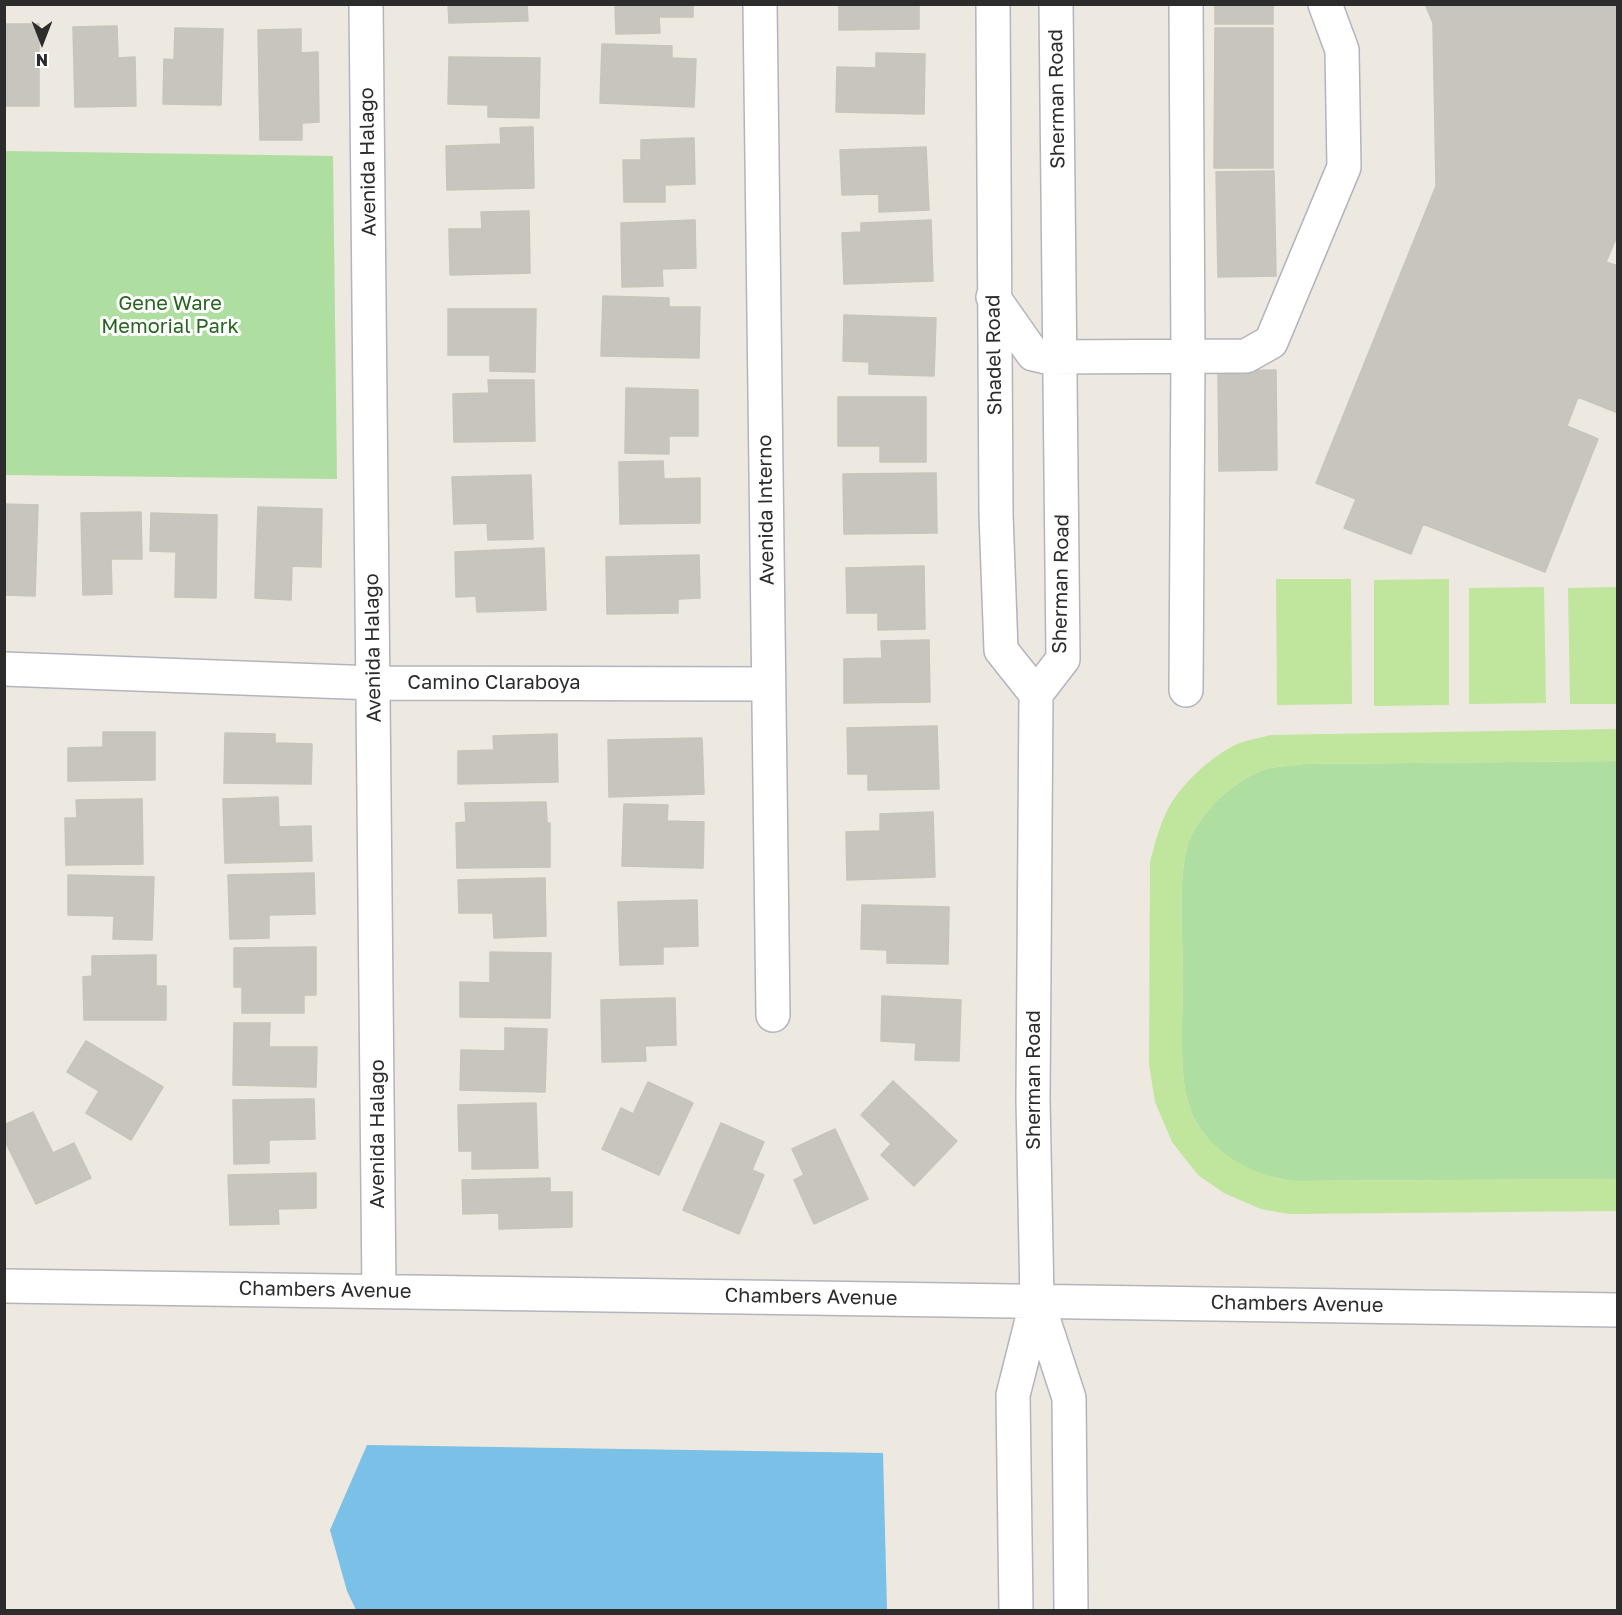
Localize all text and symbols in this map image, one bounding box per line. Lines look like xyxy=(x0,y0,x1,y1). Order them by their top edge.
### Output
north arrow xyxy=(12,12,72,72)
street label: Sherman Road xyxy=(1044,29,1070,169)
text: N xyxy=(36,50,48,70)
street label: Avenida Halago xyxy=(355,87,381,237)
park label: Gene Ware Memorial Park xyxy=(101,292,239,339)
street label: Shadel Road xyxy=(981,294,1007,416)
street label: Avenida Interno xyxy=(753,434,779,586)
street label: Sherman Road xyxy=(1048,514,1074,654)
street label: Avenida Halago xyxy=(360,573,386,723)
street label: Camino Claraboya xyxy=(407,671,581,695)
street label: Sherman Road xyxy=(1022,1010,1046,1150)
street label: Avenida Halago xyxy=(366,1059,390,1209)
street label: Chambers Avenue xyxy=(238,1276,412,1304)
street label: Chambers Avenue xyxy=(724,1283,898,1311)
street label: Chambers Avenue xyxy=(1210,1290,1384,1318)

